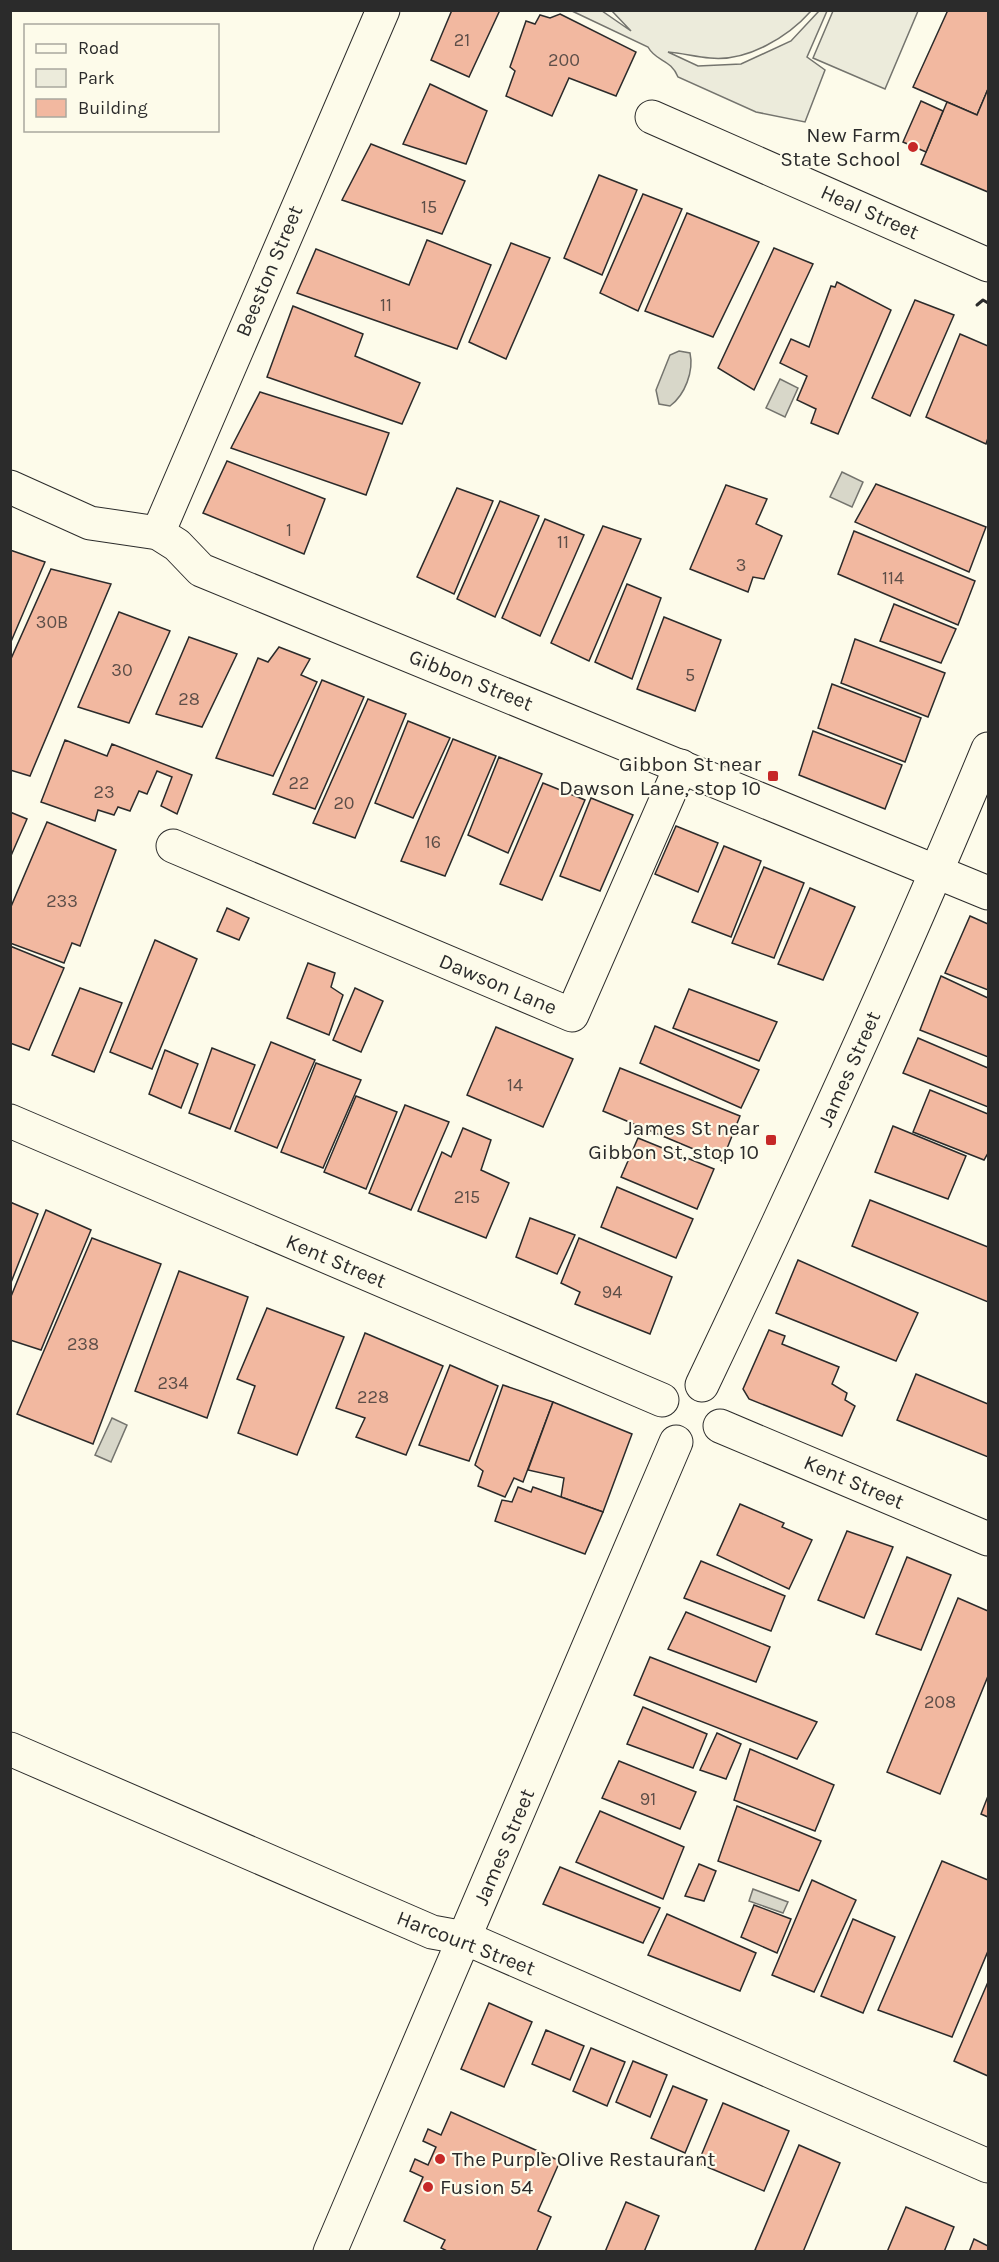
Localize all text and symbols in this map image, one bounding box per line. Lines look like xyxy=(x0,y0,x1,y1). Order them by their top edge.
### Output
legend xyxy=(24,24,219,132)
house number: 21 xyxy=(454,29,470,51)
text: Road xyxy=(78,37,119,59)
house number: 200 xyxy=(548,49,580,71)
text: Park xyxy=(78,67,115,89)
text: Building xyxy=(78,97,148,119)
place label: New Farm State School xyxy=(780,123,901,171)
marker: New Farm State School xyxy=(906,140,920,154)
street label: Heal Street xyxy=(817,180,923,244)
house number: 15 xyxy=(421,196,437,218)
street label: Beeston Street xyxy=(231,202,308,340)
house number: 11 xyxy=(380,294,392,316)
house number: 1 xyxy=(286,519,292,541)
house number: 11 xyxy=(557,531,569,553)
house number: 3 xyxy=(736,554,746,576)
house number: 114 xyxy=(882,567,904,589)
house number: 30B xyxy=(36,611,68,633)
street label: Gibbon Street xyxy=(406,644,537,716)
house number: 30 xyxy=(111,659,133,681)
house number: 5 xyxy=(685,664,695,686)
house number: 28 xyxy=(178,688,200,710)
place label: Gibbon St near Dawson Lane, stop 10 xyxy=(559,752,761,800)
marker: Gibbon St near Dawson Lane, stop 10 xyxy=(766,769,780,783)
house number: 22 xyxy=(289,772,309,794)
house number: 23 xyxy=(93,781,115,803)
house number: 20 xyxy=(333,792,355,814)
house number: 16 xyxy=(425,831,441,853)
house number: 233 xyxy=(46,890,78,912)
street label: Dawson Lane xyxy=(435,948,561,1020)
street label: James Street xyxy=(813,1007,885,1131)
house number: 14 xyxy=(507,1074,523,1096)
place label: James St near Gibbon St, stop 10 xyxy=(588,1116,759,1164)
marker: James St near Gibbon St, stop 10 xyxy=(764,1133,778,1147)
house number: 215 xyxy=(454,1186,480,1208)
street label: Kent Street xyxy=(282,1229,390,1293)
house number: 94 xyxy=(602,1281,622,1303)
house number: 238 xyxy=(67,1333,99,1355)
house number: 234 xyxy=(157,1372,189,1394)
house number: 228 xyxy=(357,1386,389,1408)
street label: Kent Street xyxy=(800,1450,908,1514)
house number: 208 xyxy=(924,1691,956,1713)
street label: James Street xyxy=(469,1785,539,1909)
house number: 91 xyxy=(640,1788,656,1810)
street label: Harcourt Street xyxy=(393,1906,539,1980)
place label: The Purple Olive Restaurant xyxy=(452,2147,716,2171)
marker: The Purple Olive Restaurant xyxy=(433,2152,447,2166)
place label: Fusion 54 xyxy=(440,2175,534,2199)
marker: Fusion 54 xyxy=(421,2180,435,2194)

